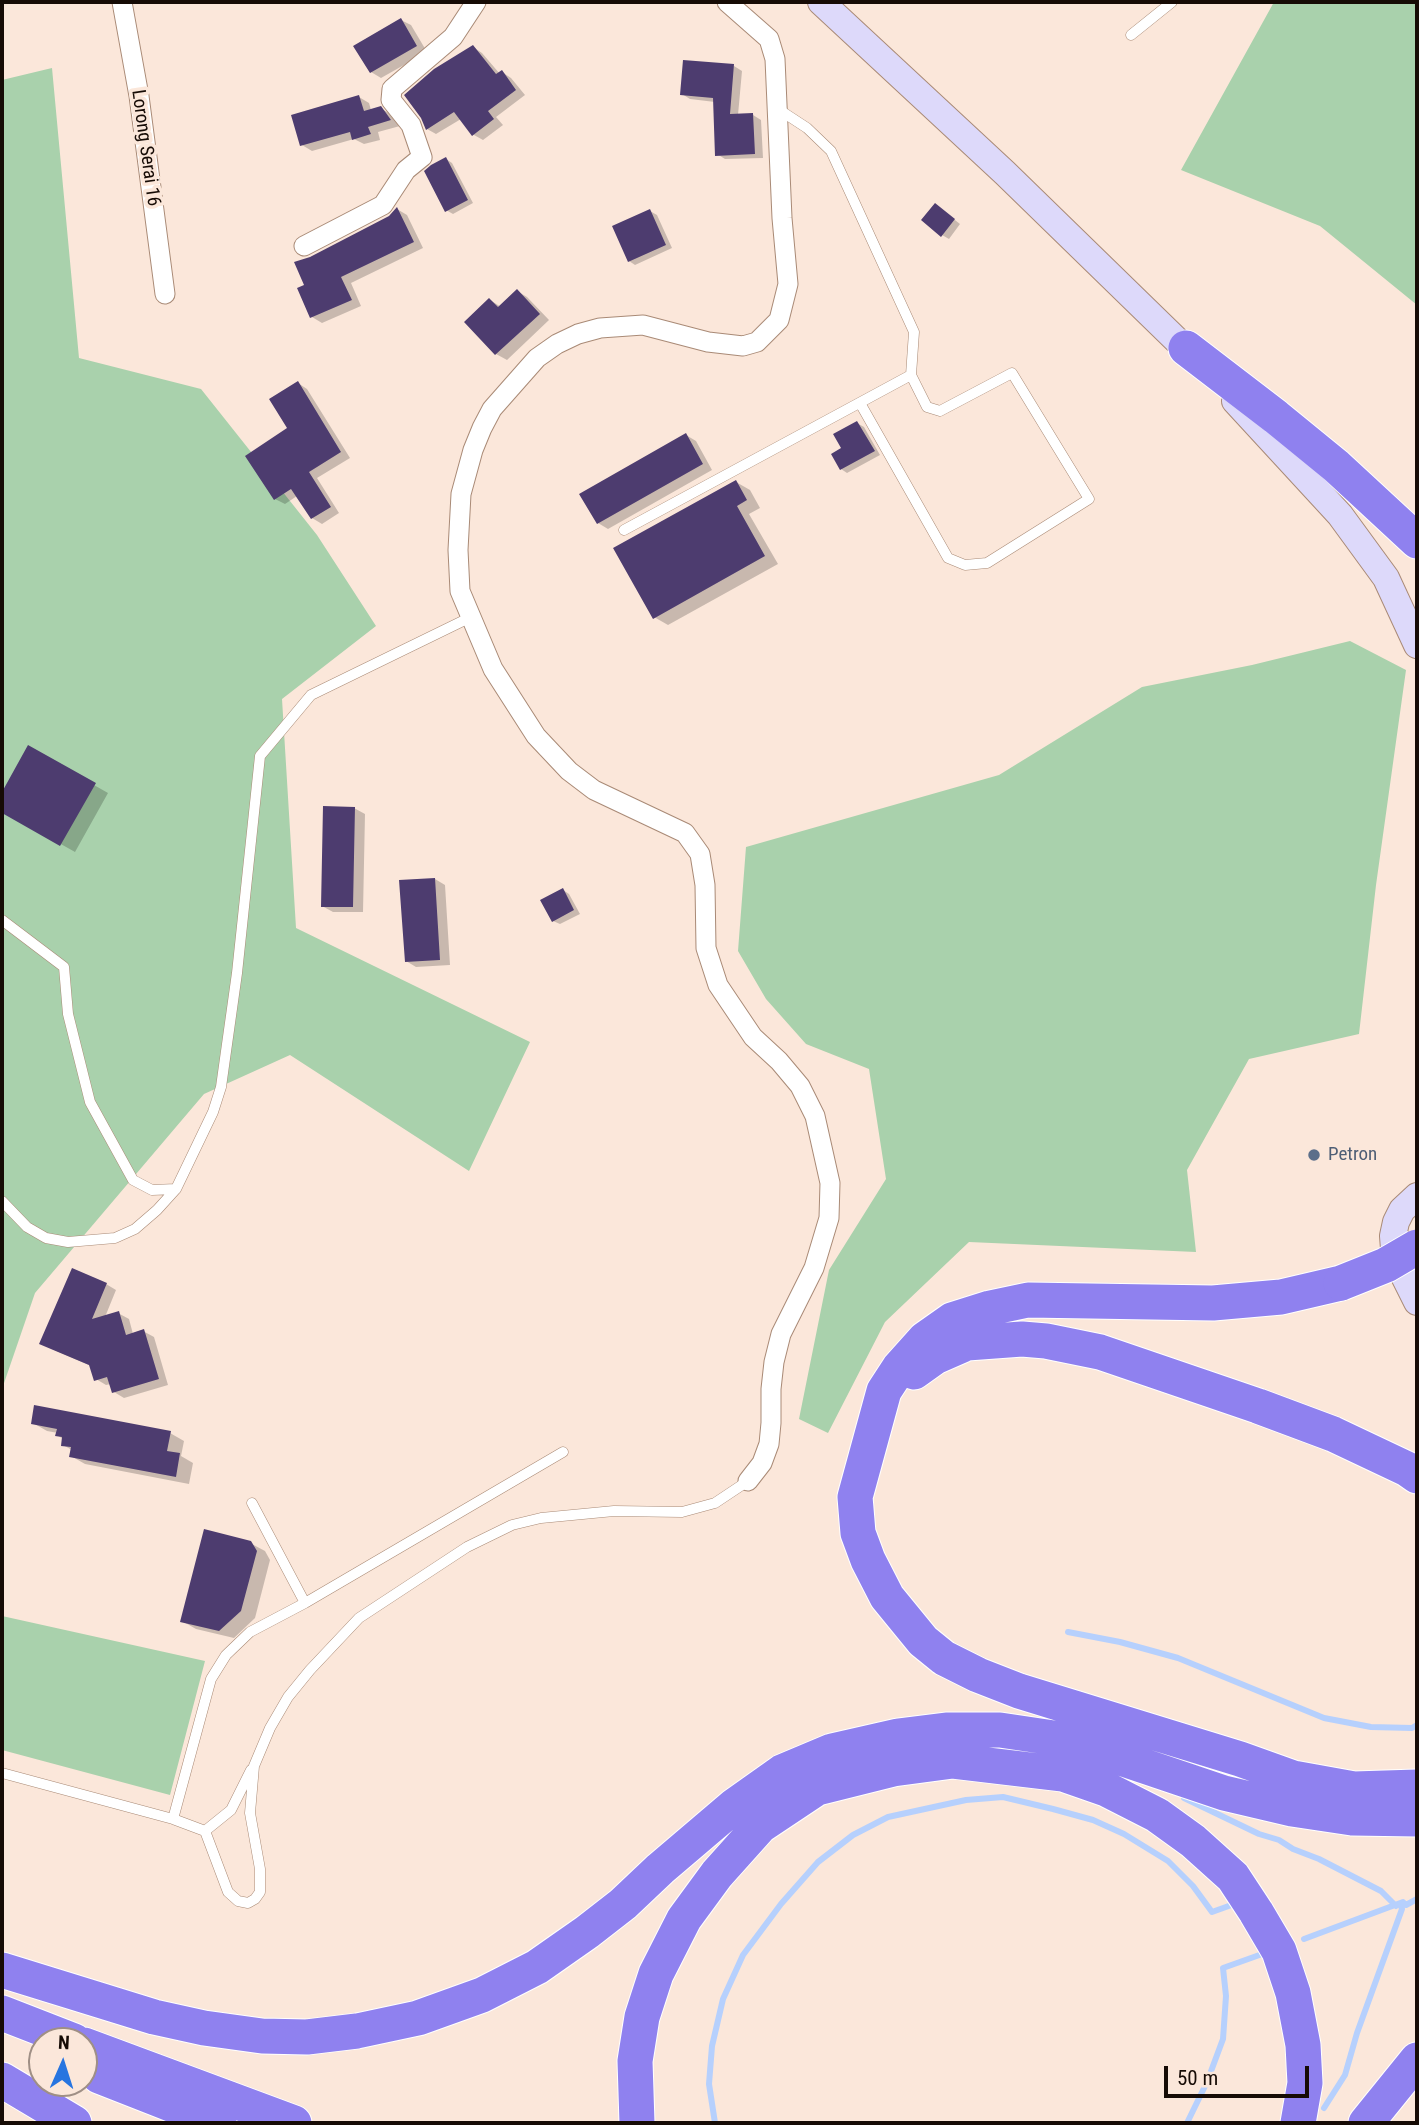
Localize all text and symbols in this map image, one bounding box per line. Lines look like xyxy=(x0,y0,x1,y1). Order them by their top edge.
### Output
street label: Lorong Serai 16 xyxy=(126,88,164,208)
place label: Petron xyxy=(1328,1144,1377,1166)
marker: Petron xyxy=(1306,1147,1322,1163)
north arrow xyxy=(28,2027,98,2097)
text: N xyxy=(58,2031,70,2054)
scale bar xyxy=(1167,2052,1312,2096)
text: 50 m xyxy=(1177,2066,1218,2090)

